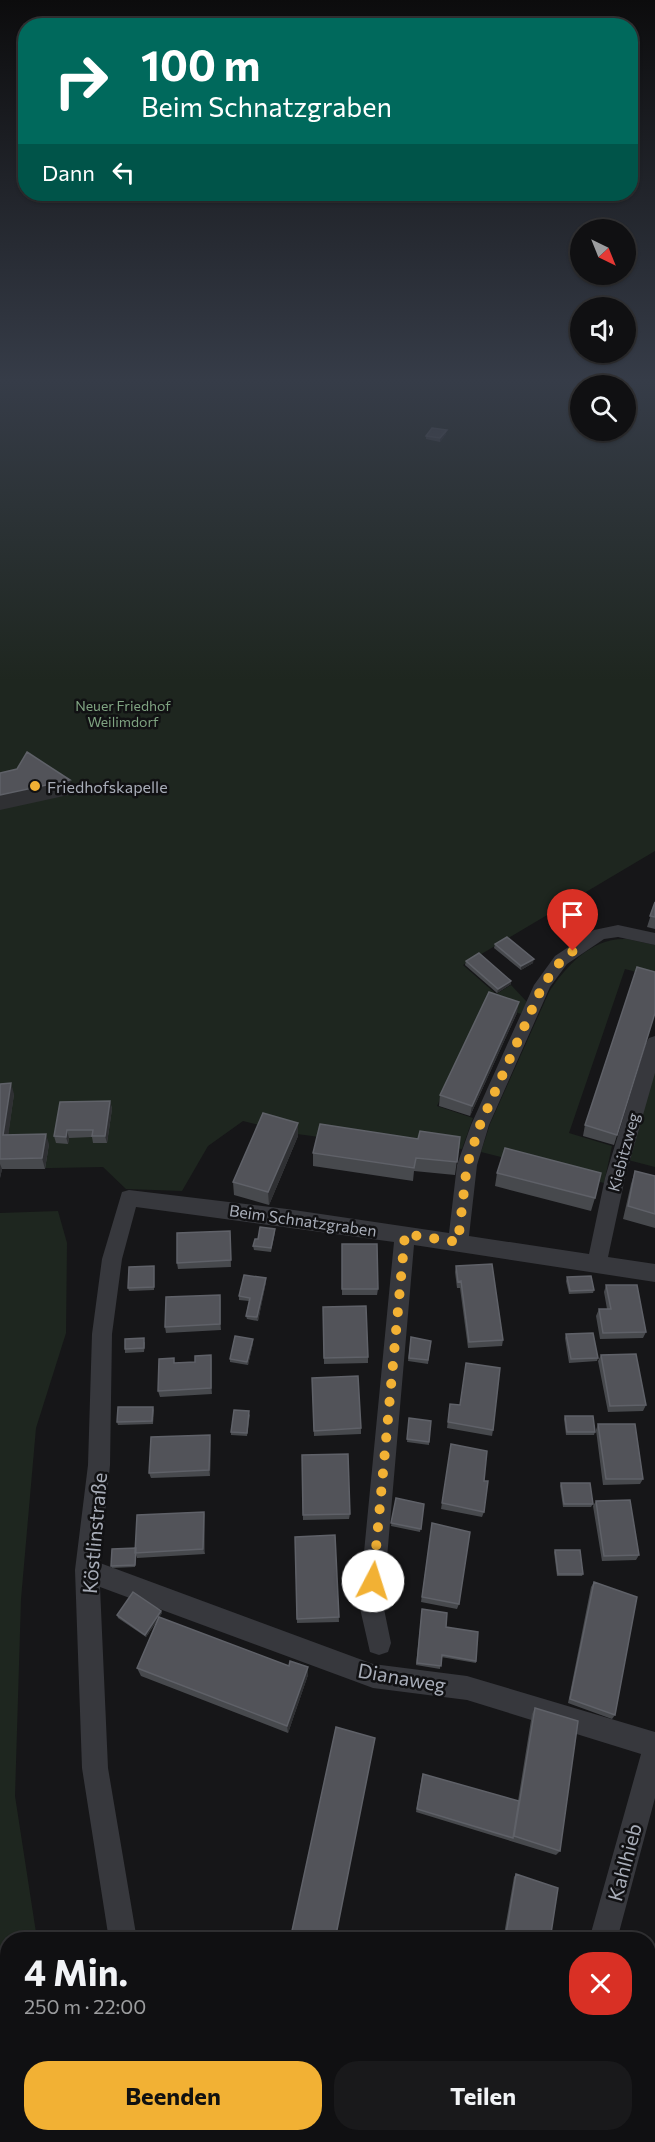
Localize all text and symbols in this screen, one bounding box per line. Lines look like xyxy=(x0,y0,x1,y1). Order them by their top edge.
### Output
text: 100 m xyxy=(141,38,261,90)
icon: right xyxy=(42,42,120,120)
text: Beim Schnatzgraben xyxy=(141,90,392,123)
icon: left xyxy=(107,156,140,189)
text: Dann xyxy=(42,159,95,186)
north arrow xyxy=(570,219,636,285)
map controls xyxy=(570,219,636,441)
button: sound xyxy=(570,297,636,363)
button: search xyxy=(570,375,636,441)
park label: Neuer Friedhof Weilimdorf xyxy=(75,697,171,730)
place label: Friedhofskapelle xyxy=(47,777,168,796)
marker: Friedhofskapelle xyxy=(28,779,42,793)
pin xyxy=(547,889,598,951)
icon: arrive xyxy=(556,898,589,931)
street label: Kiebitzweg xyxy=(603,1110,643,1194)
street label: Beim Schnatzgraben xyxy=(228,1200,378,1240)
street label: Köstlinstraße xyxy=(77,1471,111,1595)
position arrow xyxy=(341,1549,405,1613)
street label: Dianaweg xyxy=(356,1657,448,1697)
street label: Kahlhieb xyxy=(602,1821,646,1903)
text: 4 Min. xyxy=(24,1949,128,1993)
button: close xyxy=(569,1952,632,2015)
text: 250 m · 22:00 xyxy=(24,1994,146,2018)
button: Beenden xyxy=(24,2061,322,2130)
button: Teilen xyxy=(334,2061,632,2130)

